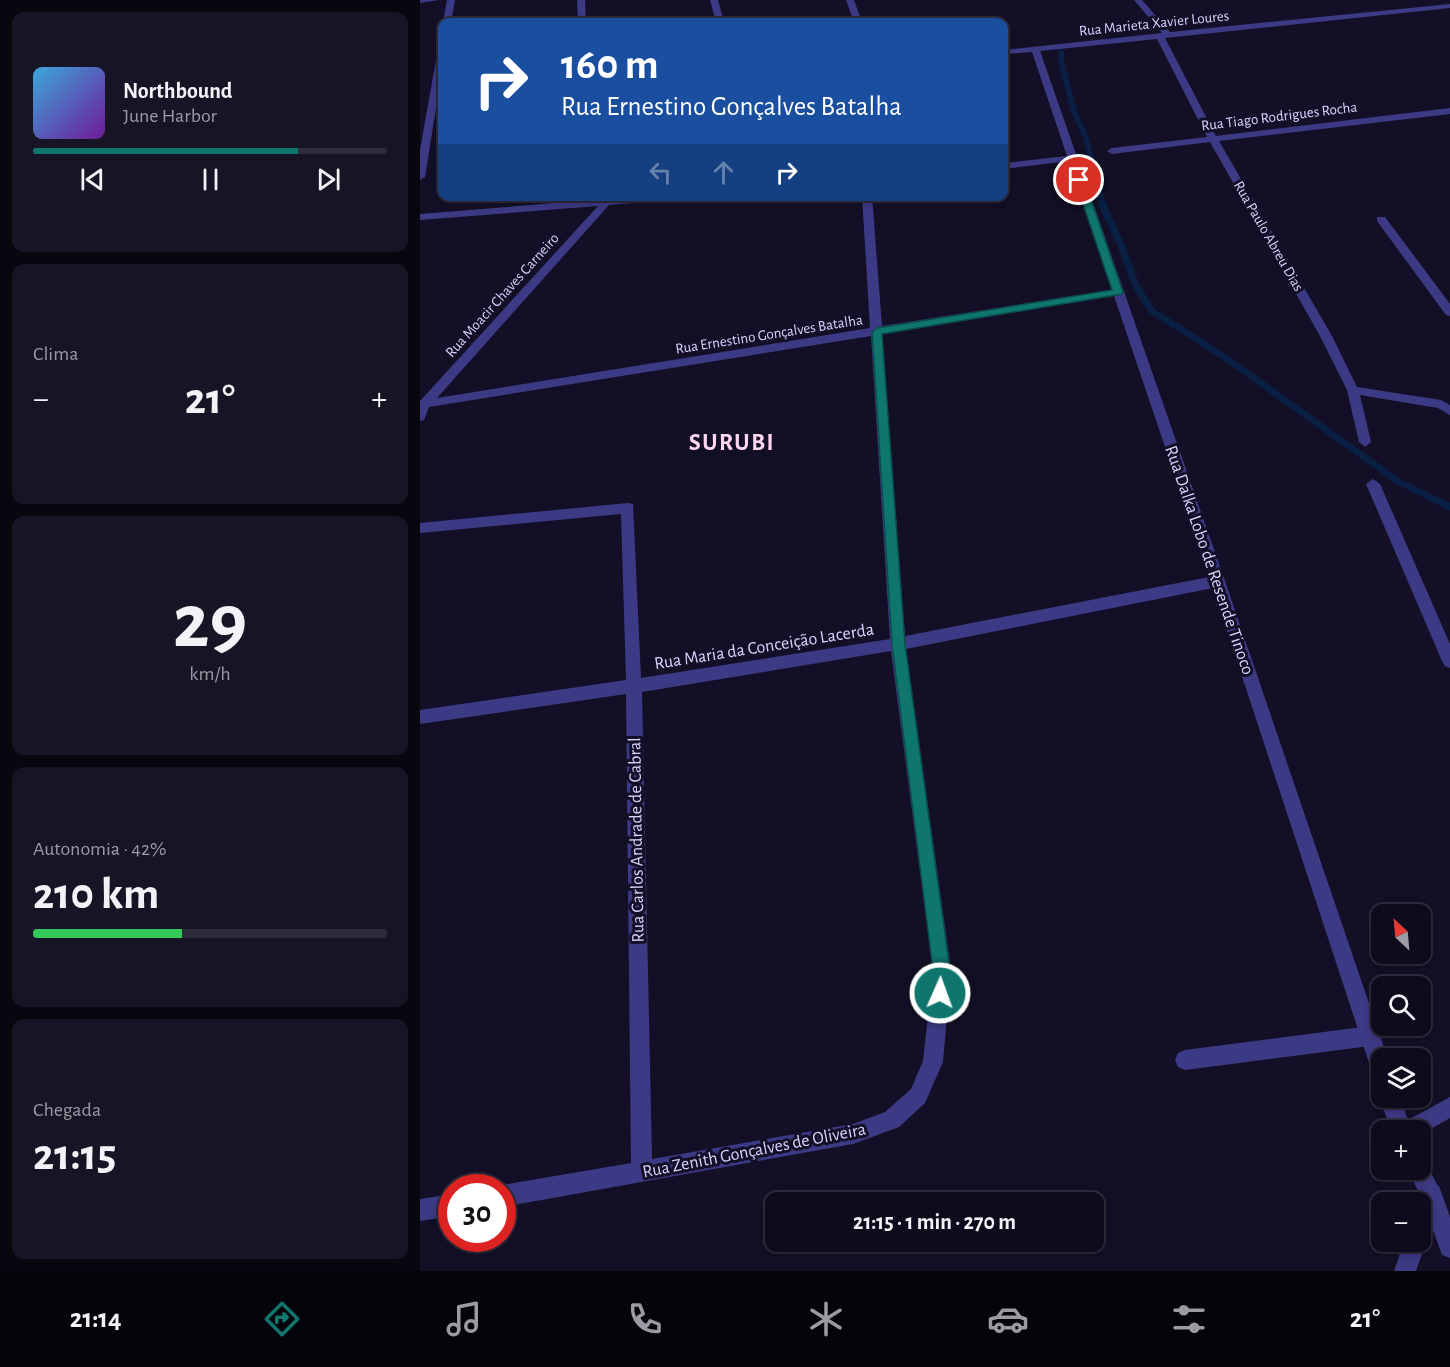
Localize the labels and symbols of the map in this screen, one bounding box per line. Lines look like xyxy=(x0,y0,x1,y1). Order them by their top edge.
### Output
street label: Rua Marieta Xavier Loures xyxy=(1078,8,1230,39)
street label: Rua Tiago Rodrigues Rocha xyxy=(1200,99,1358,134)
pin xyxy=(1053,154,1104,205)
street label: Rua Paulo Abreu Dias xyxy=(1231,179,1306,294)
street label: Rua Moacir Chaves Carneiro xyxy=(443,231,562,360)
street label: Rua Ernestino Gonçalves Batalha xyxy=(674,312,864,357)
district label: SURUBI xyxy=(689,431,775,455)
street label: Rua Dalka Lobo de Resende Tinoco xyxy=(1161,444,1257,677)
street label: Rua Maria da Conceição Lacerda xyxy=(653,621,875,673)
street label: Rua Carlos Andrade de Cabral xyxy=(626,737,648,943)
north arrow xyxy=(1371,904,1431,964)
position arrow xyxy=(908,961,972,1025)
street label: Rua Zenith Gonçalves de Oliveira xyxy=(641,1120,867,1181)
speed limit sign: 30 xyxy=(438,1174,516,1252)

